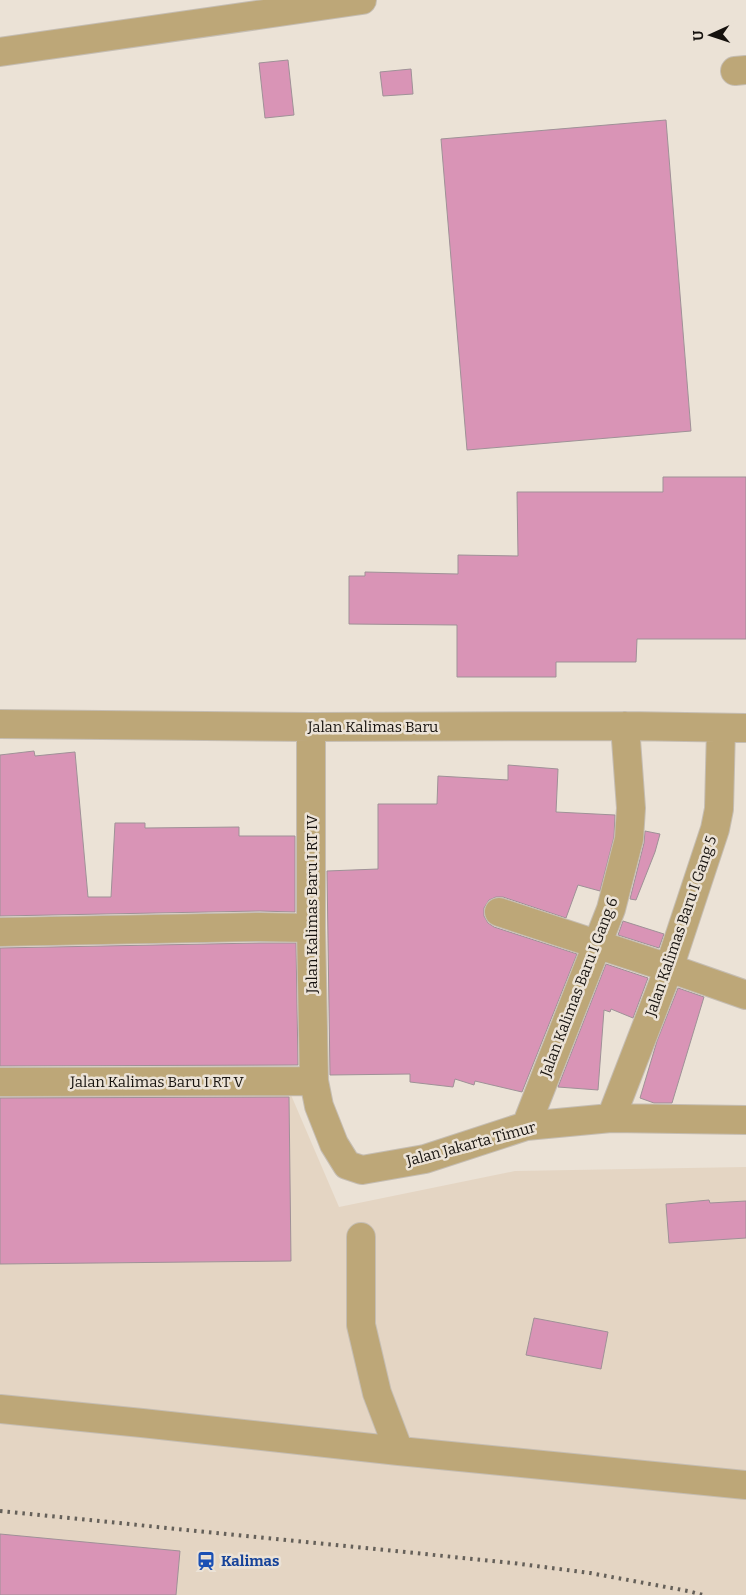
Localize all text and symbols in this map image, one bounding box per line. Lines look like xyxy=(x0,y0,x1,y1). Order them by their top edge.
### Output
north arrow xyxy=(686,10,736,60)
text: U xyxy=(690,29,707,41)
street label: Jalan Kalimas Baru xyxy=(307,718,438,736)
street label: Jalan Kalimas Baru I RT IV xyxy=(303,814,321,994)
street label: Jalan Kalimas Baru I Gang 5 xyxy=(641,833,720,1020)
street label: Jalan Kalimas Baru I Gang 6 xyxy=(536,895,622,1080)
street label: Jalan Kalimas Baru I RT V xyxy=(69,1073,244,1091)
street label: Jalan Jakarta Timur xyxy=(403,1118,538,1170)
station icon: Kalimas xyxy=(195,1550,217,1572)
place label: Kalimas xyxy=(221,1552,279,1570)

